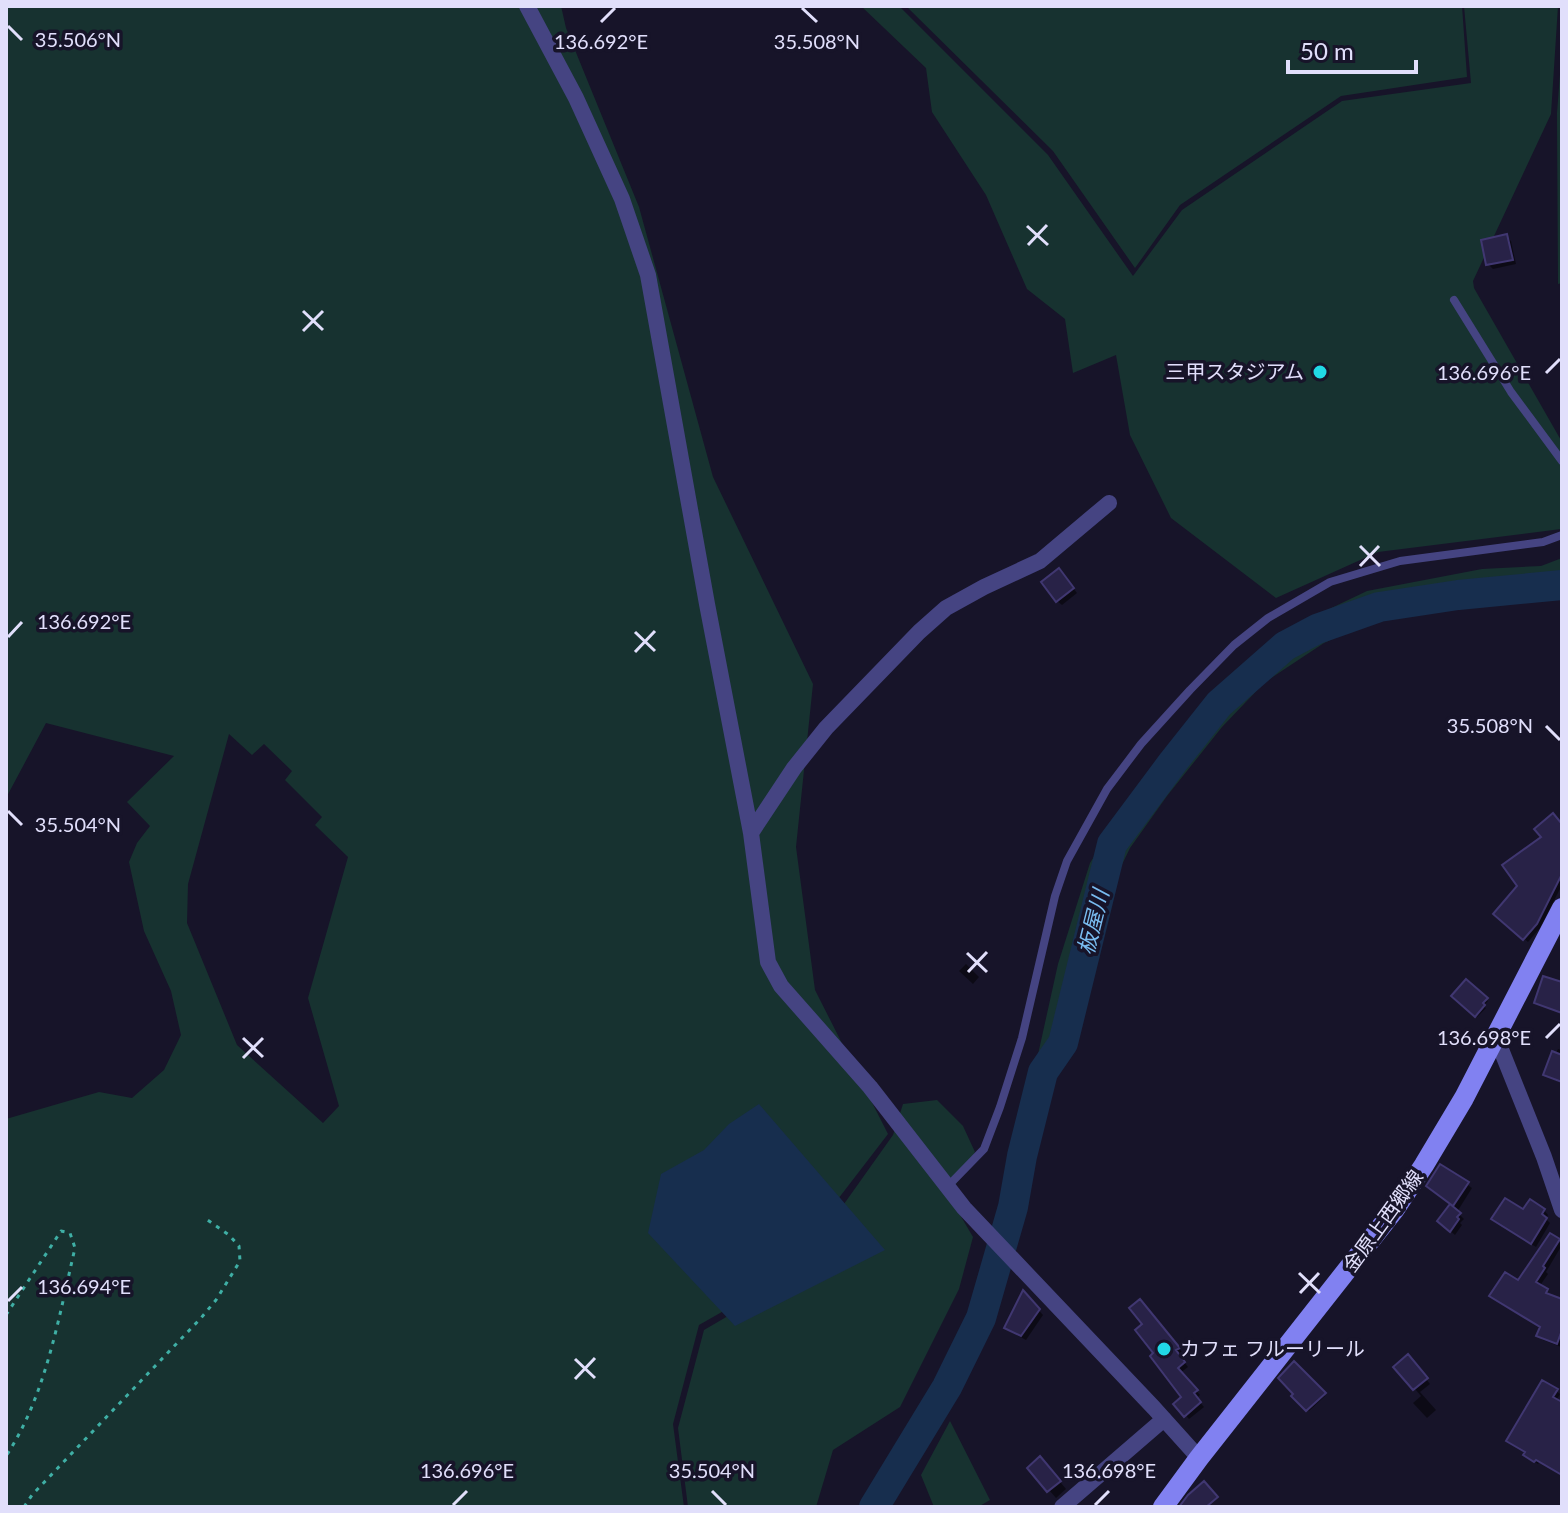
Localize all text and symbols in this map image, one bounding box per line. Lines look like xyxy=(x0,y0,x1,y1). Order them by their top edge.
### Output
scale bar xyxy=(1288,24,1416,74)
text: 35.506°N xyxy=(35,27,121,51)
text: 136.692°E xyxy=(554,29,648,53)
text: 35.508°N xyxy=(774,29,860,53)
text: 50 m xyxy=(1300,36,1354,65)
place label: 三甲スタジアム xyxy=(1165,359,1304,383)
text: 136.696°E xyxy=(1437,360,1531,384)
marker: 三甲スタジアム xyxy=(1311,363,1329,381)
text: 136.692°E xyxy=(37,609,131,633)
text: 35.508°N xyxy=(1447,713,1533,737)
text: 35.504°N xyxy=(35,812,121,836)
water label: 板屋川 xyxy=(1071,885,1114,957)
text: 136.698°E xyxy=(1437,1025,1531,1049)
street label: 金原上西郷線 xyxy=(1337,1165,1427,1276)
text: 136.694°E xyxy=(37,1274,131,1298)
place label: カフェ フルーリール xyxy=(1180,1336,1365,1360)
marker: カフェ フルーリール xyxy=(1155,1340,1173,1358)
text: 136.696°E xyxy=(420,1458,514,1482)
text: 35.504°N xyxy=(669,1458,755,1482)
text: 136.698°E xyxy=(1062,1458,1156,1482)

